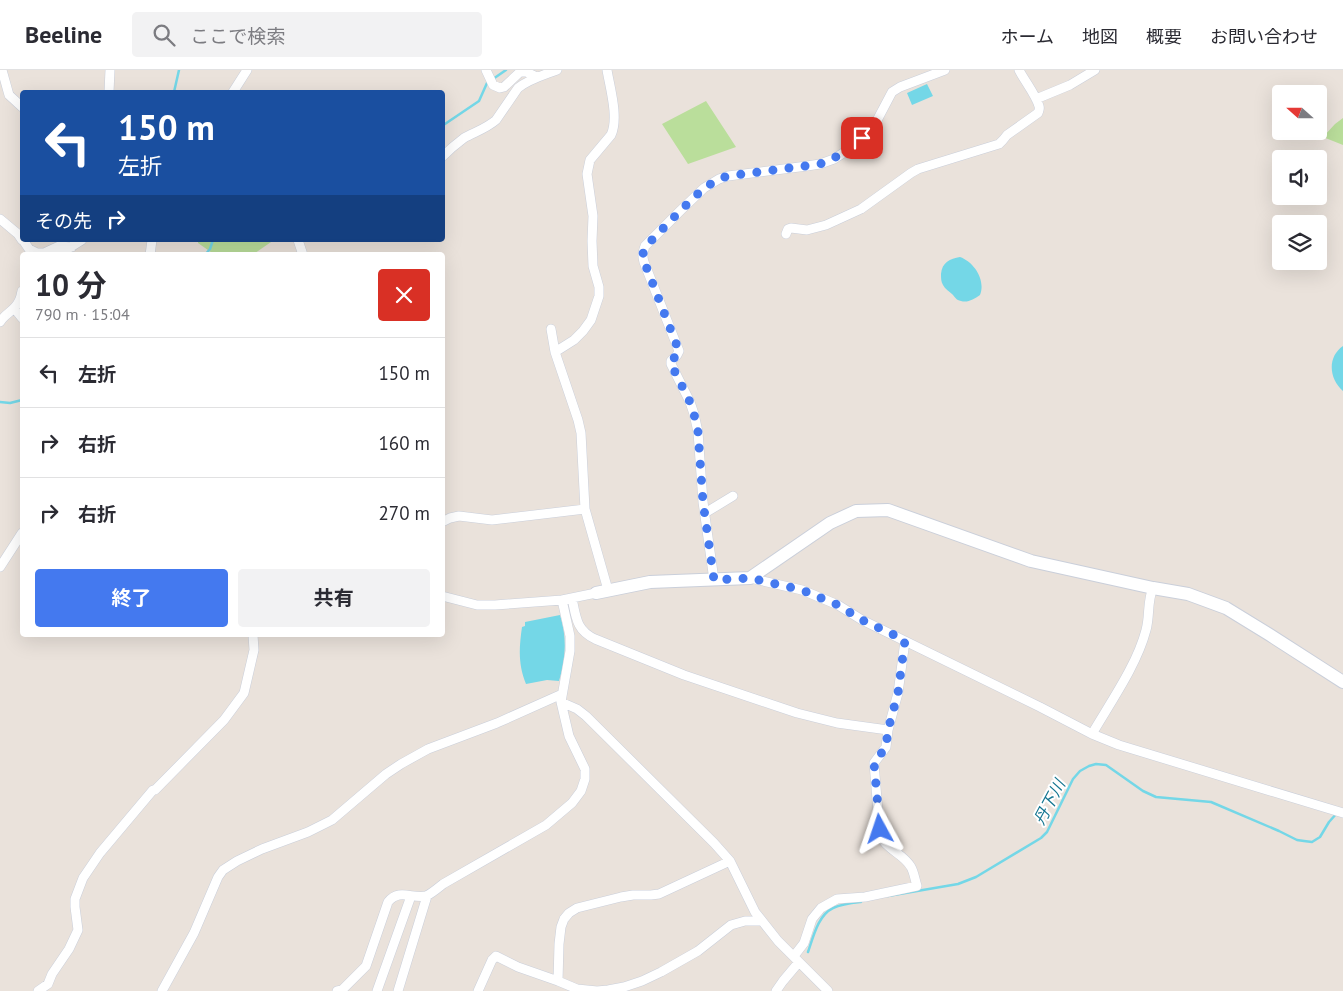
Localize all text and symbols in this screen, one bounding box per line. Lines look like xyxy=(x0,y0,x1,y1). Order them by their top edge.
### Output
search box xyxy=(132,12,482,57)
text: Beeline xyxy=(25,19,102,50)
icon: search xyxy=(150,21,178,49)
text: ここで検索 xyxy=(190,24,285,48)
text: ホーム xyxy=(1001,25,1054,48)
text: 地図 xyxy=(1082,25,1118,48)
text: 概要 xyxy=(1146,25,1182,48)
text: お問い合わせ xyxy=(1210,25,1318,48)
north arrow xyxy=(1272,85,1328,140)
map controls xyxy=(1272,85,1327,270)
text: 150 m xyxy=(118,104,215,150)
icon: left xyxy=(35,110,100,175)
pin xyxy=(841,117,883,159)
icon: arrive xyxy=(848,124,876,152)
button: sound xyxy=(1272,150,1327,205)
text: 左折 xyxy=(118,152,162,180)
icon: right xyxy=(102,205,130,233)
text: その先 xyxy=(35,209,92,233)
button: layers xyxy=(1272,215,1327,270)
text: 10 分 xyxy=(35,265,107,304)
button: close xyxy=(378,269,430,321)
text: 790 m · 15:04 xyxy=(35,304,130,324)
icon: left xyxy=(35,359,63,387)
text: 150 m xyxy=(378,361,430,385)
text: 左折 xyxy=(78,362,116,386)
icon: right xyxy=(35,429,63,457)
text: 160 m xyxy=(378,431,430,455)
text: 右折 xyxy=(78,432,116,456)
icon: right xyxy=(35,499,63,527)
text: 270 m xyxy=(378,501,430,525)
text: 右折 xyxy=(78,502,116,526)
button: 終了 xyxy=(35,569,228,627)
button: 共有 xyxy=(238,569,430,627)
water label: 丹下川 xyxy=(1029,774,1070,828)
position arrow xyxy=(853,802,905,854)

